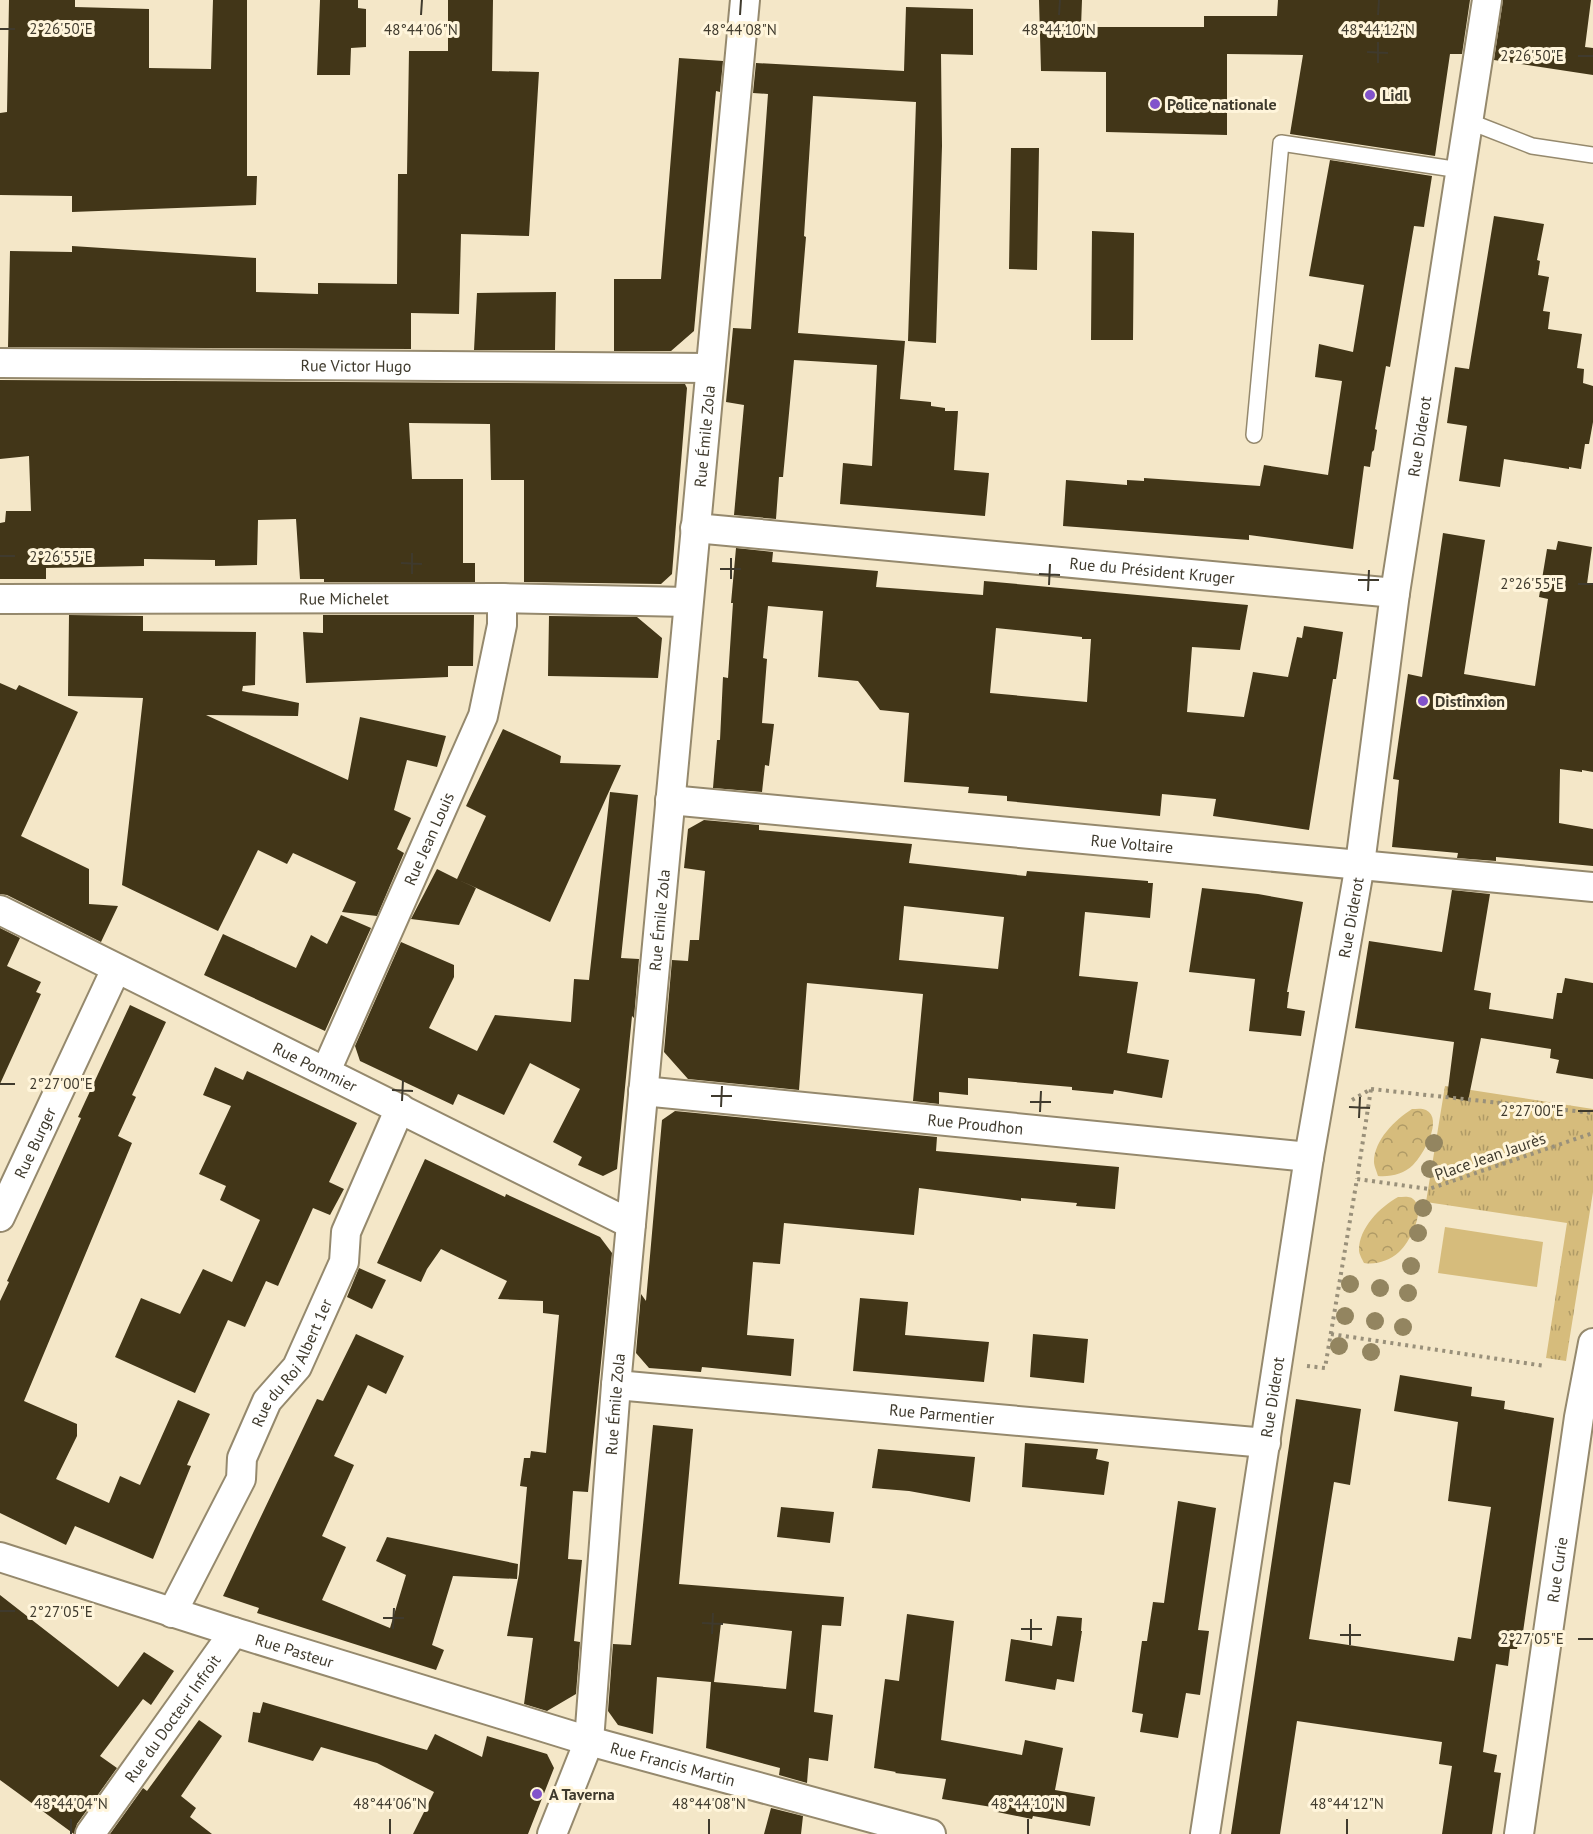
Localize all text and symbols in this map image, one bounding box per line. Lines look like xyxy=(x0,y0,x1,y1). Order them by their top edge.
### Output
text: 2°26'50"E xyxy=(29,19,93,38)
text: 48°44'06"N xyxy=(384,20,458,39)
text: 48°44'08"N xyxy=(703,20,777,39)
text: 48°44'10"N xyxy=(1022,20,1096,39)
text: 48°44'12"N xyxy=(1341,20,1415,39)
text: 2°26'50"E xyxy=(1500,46,1564,65)
place label: Lidl xyxy=(1382,85,1408,105)
marker: Lidl xyxy=(1363,88,1377,102)
place label: Police nationale xyxy=(1167,94,1277,114)
marker: Police nationale xyxy=(1148,97,1162,111)
street label: Rue Victor Hugo xyxy=(301,355,411,376)
street label: Rue Émile Zola xyxy=(690,384,719,488)
street label: Rue Diderot xyxy=(1403,394,1435,478)
text: 2°26'55"E xyxy=(29,547,93,566)
street label: Rue du Président Kruger xyxy=(1069,553,1236,588)
text: 2°26'55"E xyxy=(1500,574,1564,593)
street label: Rue Michelet xyxy=(299,588,389,608)
place label: Distinxion xyxy=(1435,691,1505,711)
marker: Distinxion xyxy=(1416,694,1430,708)
street label: Rue Jean Louis xyxy=(399,789,458,888)
street label: Rue Voltaire xyxy=(1090,830,1174,857)
street label: Rue Émile Zola xyxy=(645,868,674,972)
street label: Rue Diderot xyxy=(1334,875,1368,959)
street label: Rue Pommier xyxy=(270,1038,361,1096)
text: 2°27'00"E xyxy=(29,1074,93,1093)
text: 2°27'00"E xyxy=(1500,1101,1564,1120)
street label: Rue Burger xyxy=(10,1104,60,1181)
street label: Rue Proudhon xyxy=(927,1109,1024,1139)
street label: Place Jean Jaurès xyxy=(1432,1128,1548,1184)
street label: Rue du Roi Albert 1er xyxy=(247,1295,336,1430)
street label: Rue Émile Zola xyxy=(601,1352,629,1456)
street label: Rue Diderot xyxy=(1256,1355,1288,1439)
street label: Rue Parmentier xyxy=(888,1399,996,1429)
street label: Rue Curie xyxy=(1542,1536,1572,1604)
text: 2°27'05"E xyxy=(29,1602,93,1621)
street label: Rue Pasteur xyxy=(253,1629,337,1672)
text: 2°27'05"E xyxy=(1500,1629,1564,1648)
street label: Rue du Docteur Infroit xyxy=(120,1650,225,1786)
street label: Rue Francis Martin xyxy=(608,1737,737,1790)
place label: A Taverna xyxy=(549,1784,615,1804)
marker: A Taverna xyxy=(530,1787,544,1801)
text: 48°44'04"N xyxy=(34,1794,108,1813)
text: 48°44'06"N xyxy=(353,1794,427,1813)
text: 48°44'08"N xyxy=(672,1794,746,1813)
text: 48°44'10"N xyxy=(991,1794,1065,1813)
text: 48°44'12"N xyxy=(1310,1794,1384,1813)

